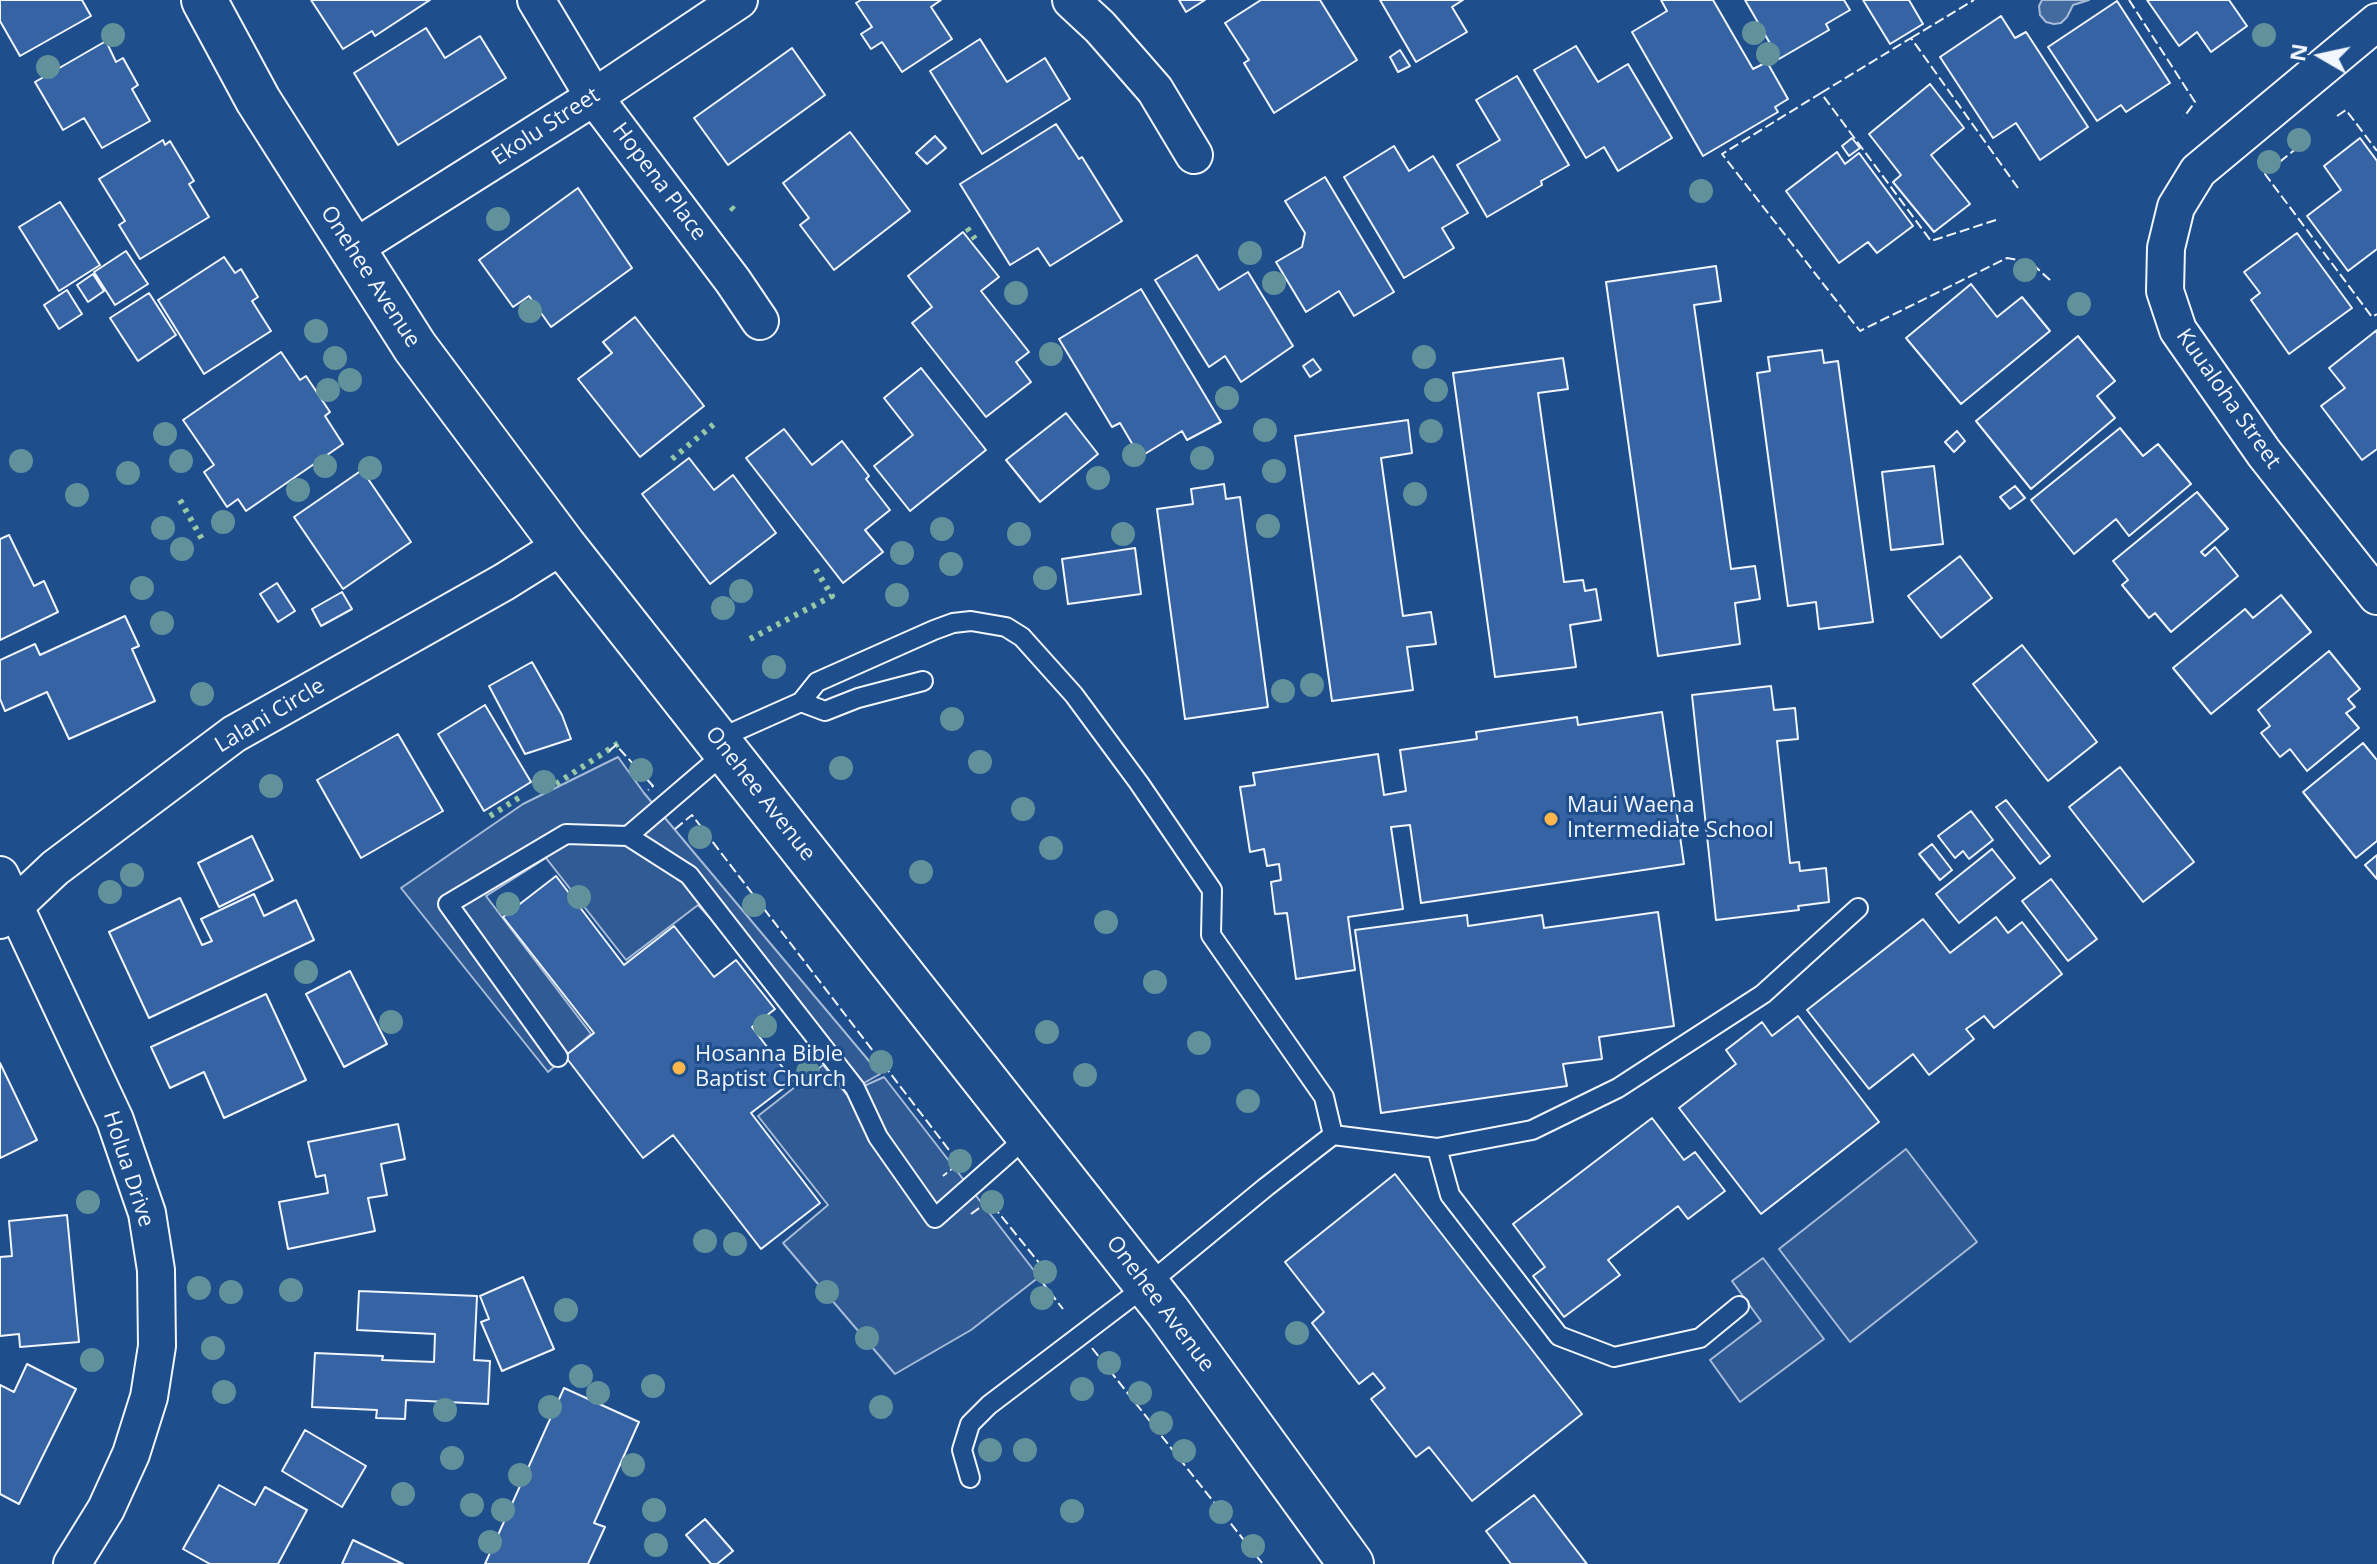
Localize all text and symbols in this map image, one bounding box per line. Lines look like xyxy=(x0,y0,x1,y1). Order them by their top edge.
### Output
north arrow xyxy=(2281,16,2361,96)
text: N xyxy=(2281,41,2314,63)
street label: Ekolu Street xyxy=(487,82,605,172)
street label: Hopena Place xyxy=(606,118,712,246)
street label: Onehee Avenue xyxy=(314,201,426,353)
street label: Kuualoha Street xyxy=(2170,324,2286,474)
street label: Lalani Circle xyxy=(210,673,330,759)
street label: Onehee Avenue xyxy=(699,721,821,867)
place label: Maui Waena Intermediate School xyxy=(1567,793,1774,844)
marker: Maui Waena Intermediate School xyxy=(1542,810,1560,828)
place label: Hosanna Bible Baptist Church xyxy=(695,1042,846,1094)
marker: Hosanna Bible Baptist Church xyxy=(670,1059,688,1077)
street label: Holua Drive xyxy=(97,1108,159,1230)
street label: Onehee Avenue xyxy=(1100,1231,1220,1377)

